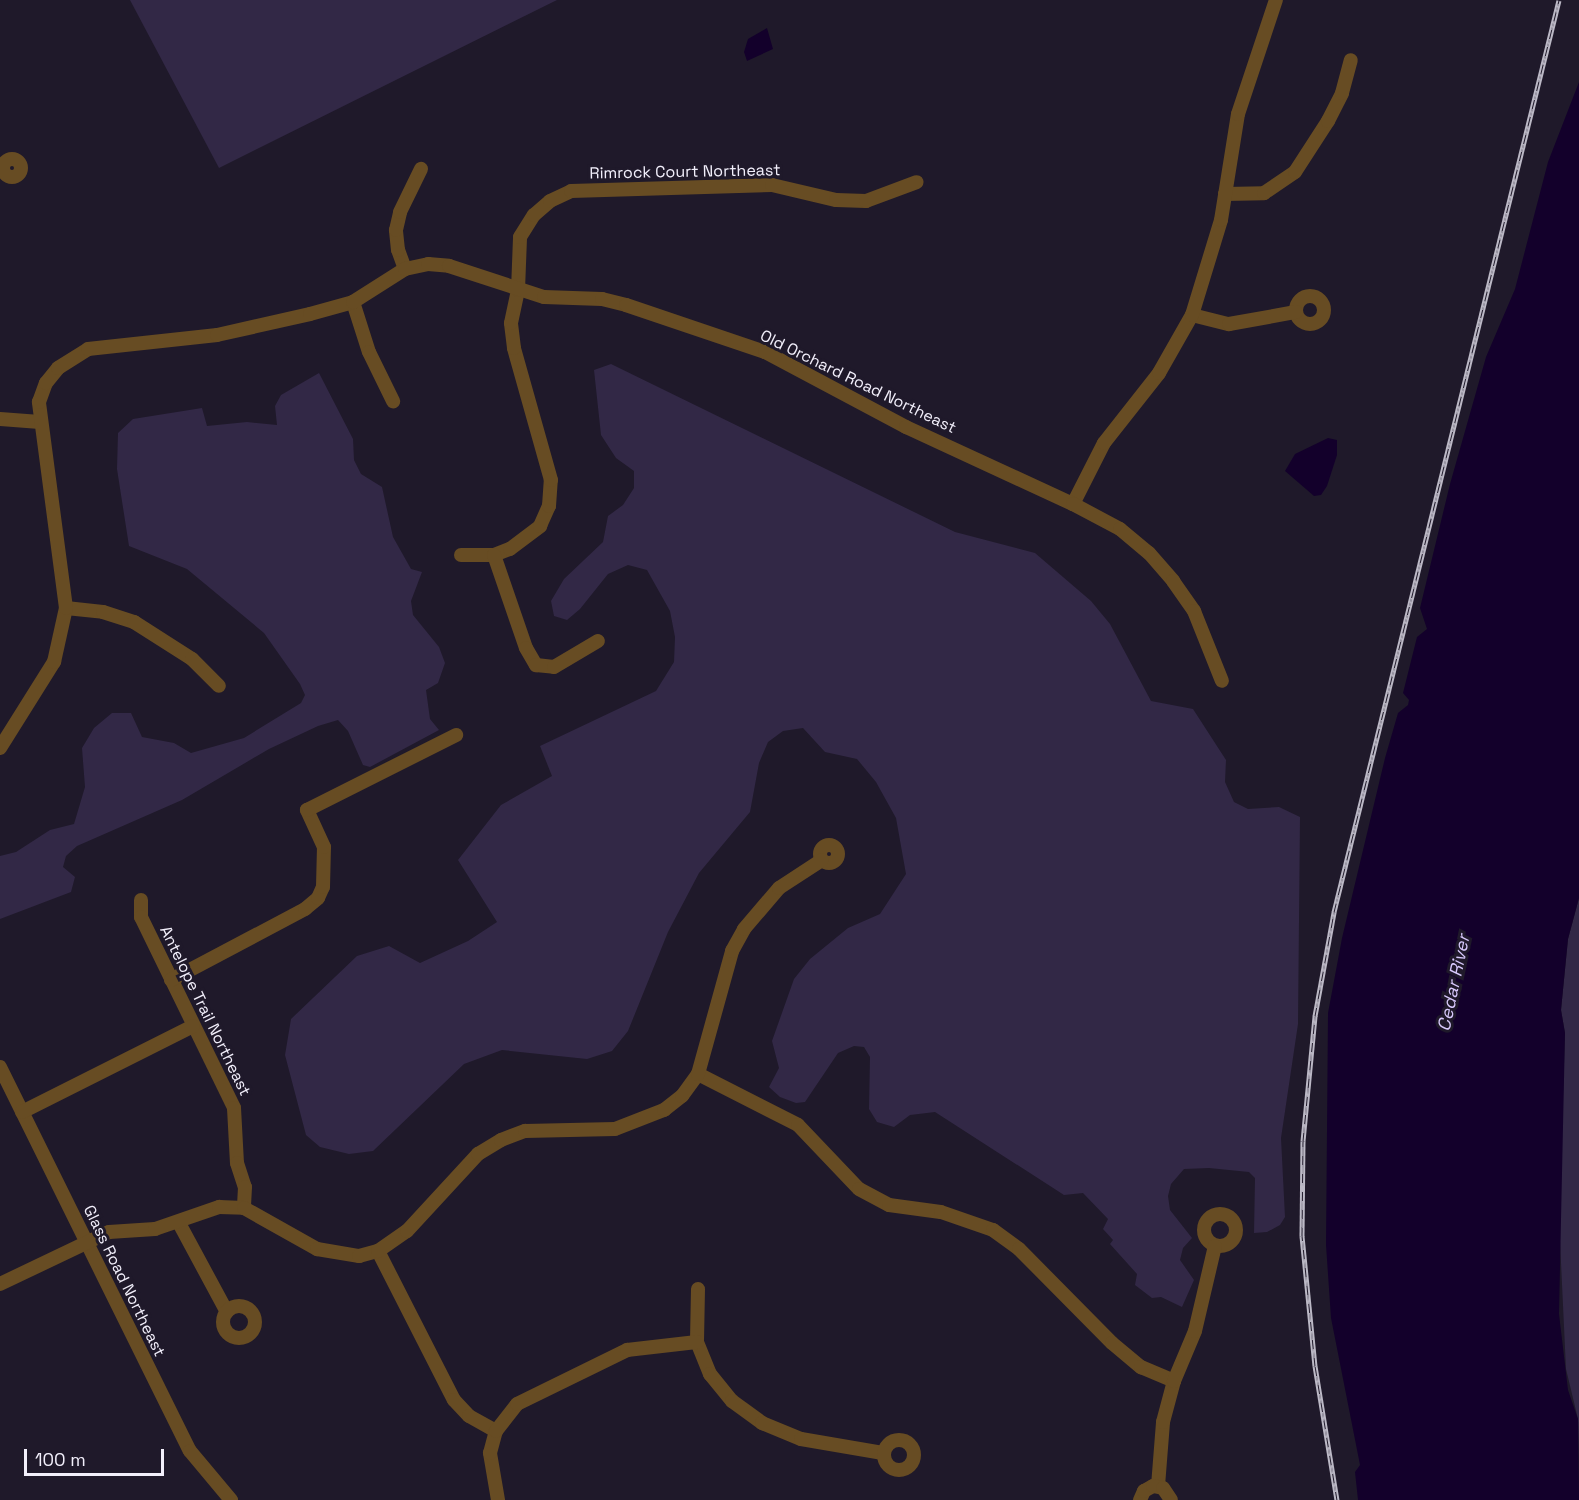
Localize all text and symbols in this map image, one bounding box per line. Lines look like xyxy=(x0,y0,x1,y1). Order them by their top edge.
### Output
street label: Rimrock Court Northeast xyxy=(589,161,781,183)
street label: Old Orchard Road Northeast xyxy=(757,326,959,438)
street label: Antelope Trail Northeast xyxy=(155,923,255,1099)
water label: Cedar River xyxy=(1433,933,1475,1033)
street label: Glass Road Northeast xyxy=(79,1202,169,1360)
scale bar xyxy=(27,1437,166,1475)
text: 100 m xyxy=(35,1448,86,1471)

